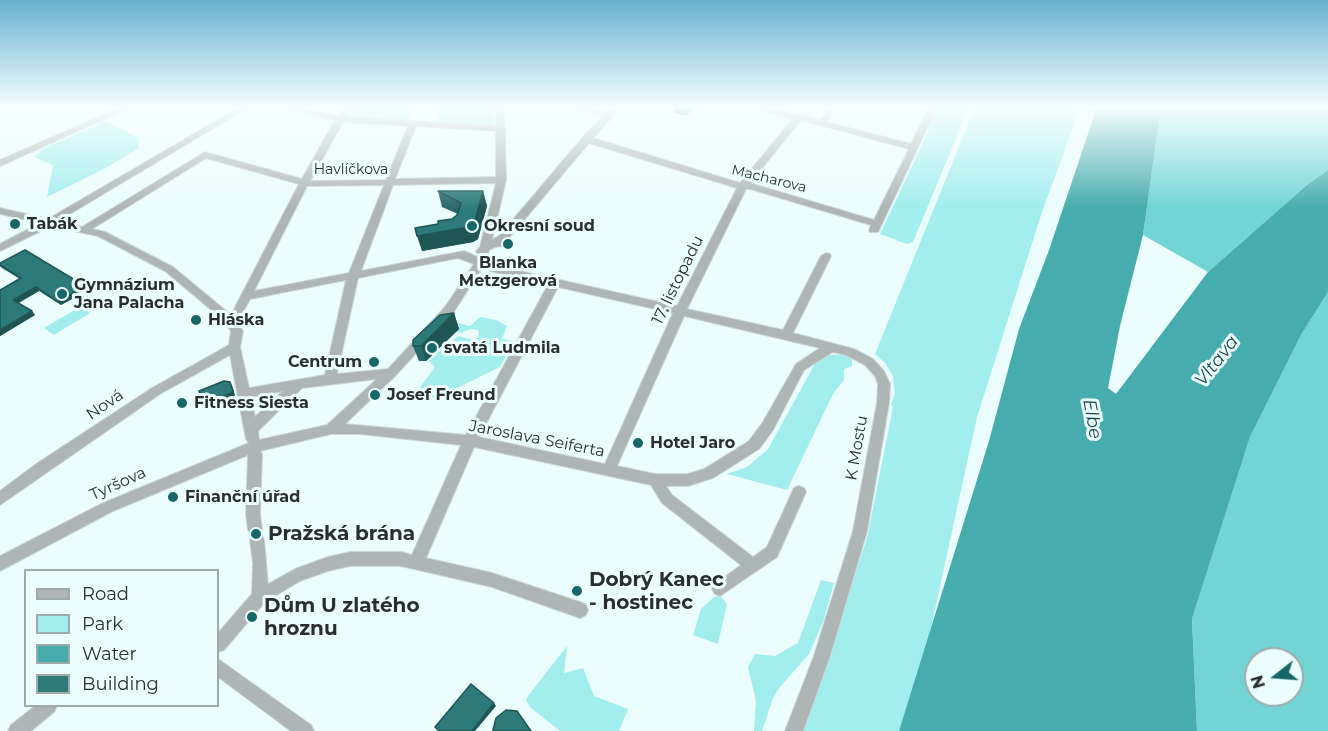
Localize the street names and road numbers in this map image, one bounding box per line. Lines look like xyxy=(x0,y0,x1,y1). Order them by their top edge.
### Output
street label: Havlíčkova xyxy=(314,162,388,178)
street label: Macharova xyxy=(730,162,808,196)
street label: 17. listopadu xyxy=(648,232,708,328)
street label: Nová xyxy=(83,386,127,424)
street label: K Mostu xyxy=(842,414,872,482)
street label: Jaroslava Seiferta xyxy=(467,416,607,462)
street label: Tyršova xyxy=(87,463,149,505)

